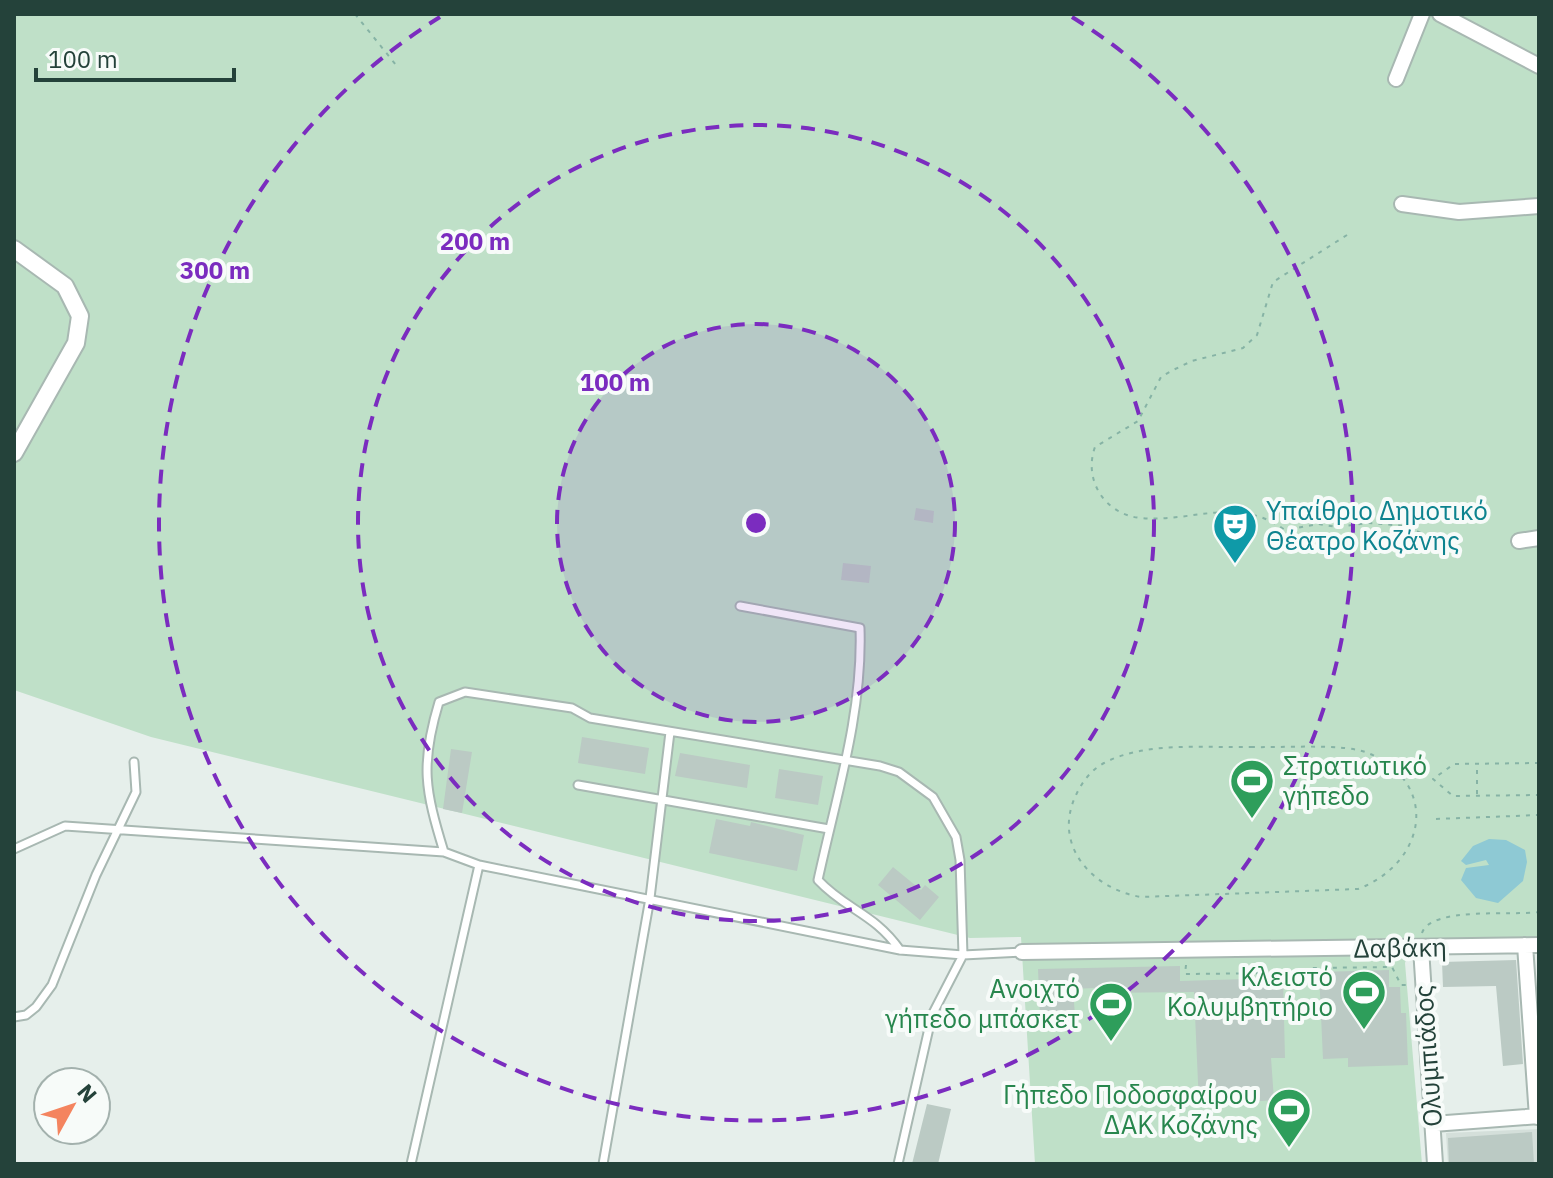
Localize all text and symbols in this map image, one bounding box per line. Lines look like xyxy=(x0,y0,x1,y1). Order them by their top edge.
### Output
scale bar xyxy=(36,32,234,82)
text: 100 m xyxy=(48,43,118,75)
text: 200 m xyxy=(440,225,510,257)
text: 300 m xyxy=(180,254,250,286)
text: 100 m xyxy=(580,366,650,398)
place label: Υπαίθριο Δημοτικό Θέατρο Κοζάνης xyxy=(1266,493,1488,557)
theatre icon: Υπαίθριο Δημοτικό Θέατρο Κοζάνης xyxy=(1211,502,1259,565)
centre of rings xyxy=(742,509,770,537)
place label: Στρατιωτικό γήπεδο xyxy=(1283,748,1427,812)
sports icon: Στρατιωτικό γήπεδο xyxy=(1228,757,1276,820)
street label: Δαβάκη xyxy=(1353,929,1447,965)
place label: Κλειστό Κολυμβητήριο xyxy=(1167,959,1333,1023)
sports icon: Κλειστό Κολυμβητήριο xyxy=(1340,968,1388,1031)
place label: Ανοιχτό γήπεδο μπάσκετ xyxy=(885,971,1080,1035)
sports icon: Ανοιχτό γήπεδο μπάσκετ xyxy=(1087,980,1135,1043)
street label: Ολυμπιάδος xyxy=(1405,984,1449,1128)
north arrow xyxy=(32,1066,112,1146)
text: N xyxy=(71,1077,104,1108)
place label: Γήπεδο Ποδοσφαίρου ΔΑΚ Κοζάνης xyxy=(1003,1077,1258,1141)
sports icon: Γήπεδο Ποδοσφαίρου ΔΑΚ Κοζάνης xyxy=(1265,1086,1313,1149)

